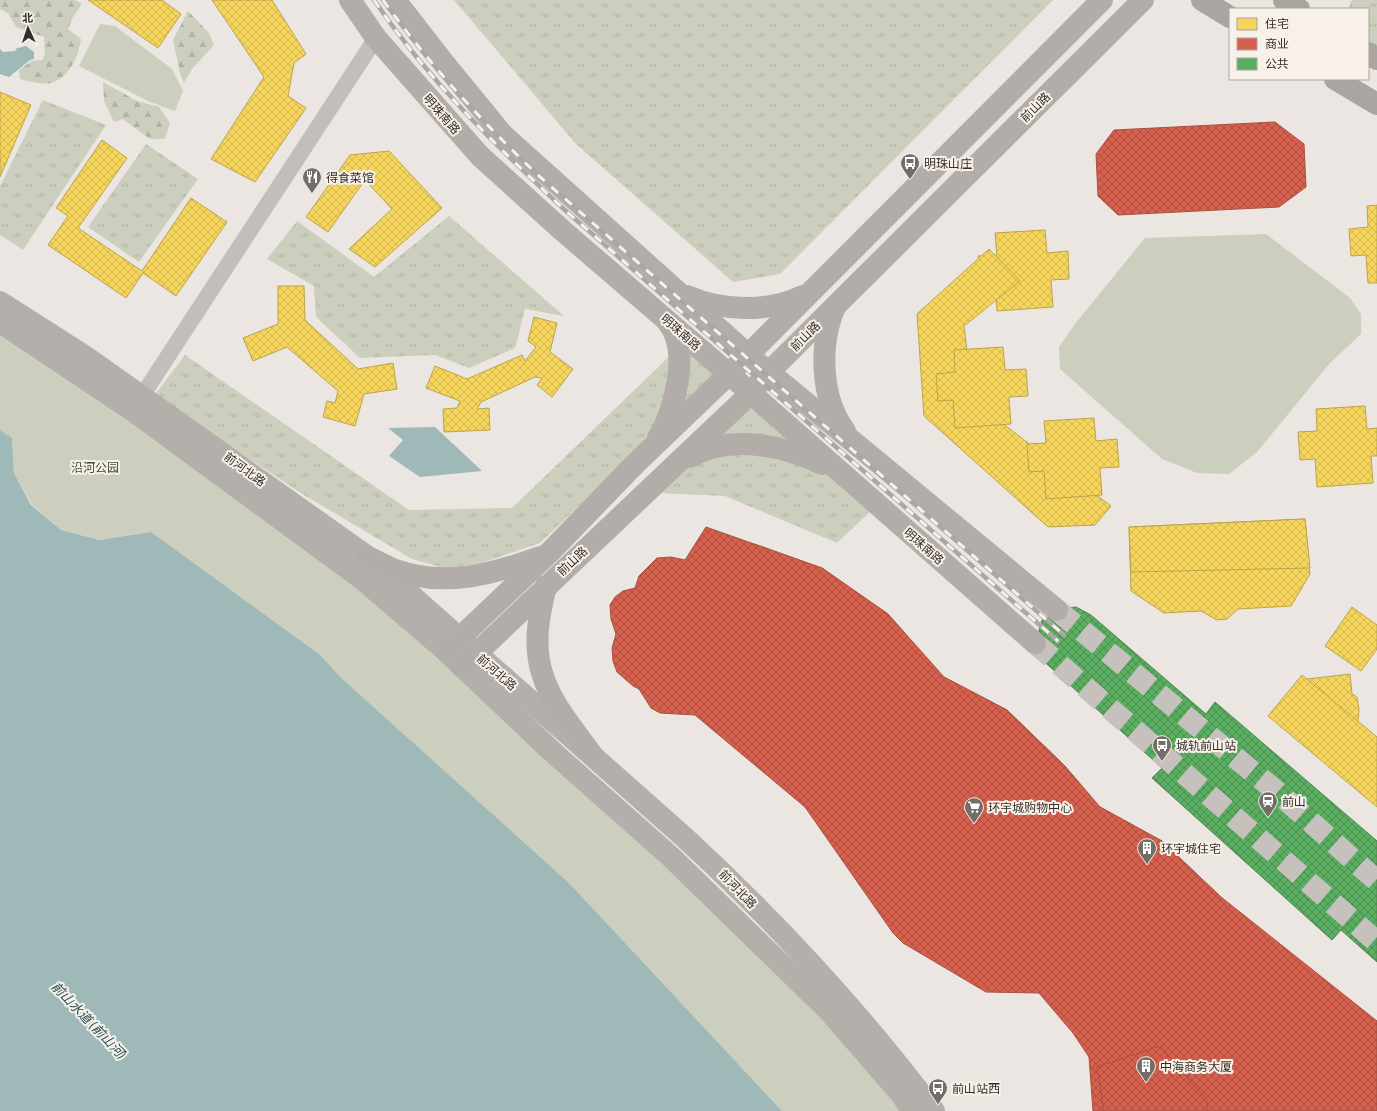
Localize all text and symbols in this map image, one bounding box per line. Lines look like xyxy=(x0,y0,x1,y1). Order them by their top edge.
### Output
north arrow xyxy=(8,8,48,48)
legend xyxy=(1229,8,1369,80)
text: 北 xyxy=(22,11,33,24)
text: 住宅 xyxy=(1265,16,1289,31)
text: 商业 xyxy=(1265,36,1289,51)
text: 公共 xyxy=(1265,56,1289,71)
street label: 前山路 xyxy=(1017,89,1053,125)
street label: 明珠南路 xyxy=(421,91,463,137)
bus stop icon: 明珠山庄 xyxy=(899,152,921,180)
place label: 明珠山庄 xyxy=(924,156,972,171)
restaurant icon: 得食菜馆 xyxy=(301,166,323,194)
place label: 得食菜馆 xyxy=(326,170,374,185)
street label: 明珠南路 xyxy=(658,311,704,353)
street label: 前山路 xyxy=(787,318,823,354)
street label: 前河北路 xyxy=(221,449,269,489)
park label: 沿河公园 xyxy=(71,460,119,475)
street label: 明珠南路 xyxy=(901,525,947,567)
street label: 前山路 xyxy=(554,543,590,579)
street label: 前河北路 xyxy=(474,651,520,693)
bus stop icon: 城轨前山站 xyxy=(1151,734,1173,762)
place label: 城轨前山站 xyxy=(1176,738,1236,753)
station icon: 前山 xyxy=(1257,790,1279,818)
place label: 前山 xyxy=(1282,794,1306,809)
supermarket icon: 环宇城购物中心 xyxy=(963,796,985,824)
place label: 环宇城购物中心 xyxy=(988,800,1072,815)
building icon: 环宇城住宅 xyxy=(1136,837,1158,865)
place label: 环宇城住宅 xyxy=(1161,841,1221,856)
street label: 前河北路 xyxy=(716,867,760,911)
water label: 前山水道 (前山河) xyxy=(48,978,130,1062)
building icon: 中海商务大厦 xyxy=(1135,1055,1157,1083)
place label: 中海商务大厦 xyxy=(1160,1059,1232,1074)
bus stop icon: 前山站西 xyxy=(927,1077,949,1105)
place label: 前山站西 xyxy=(952,1081,1000,1096)

